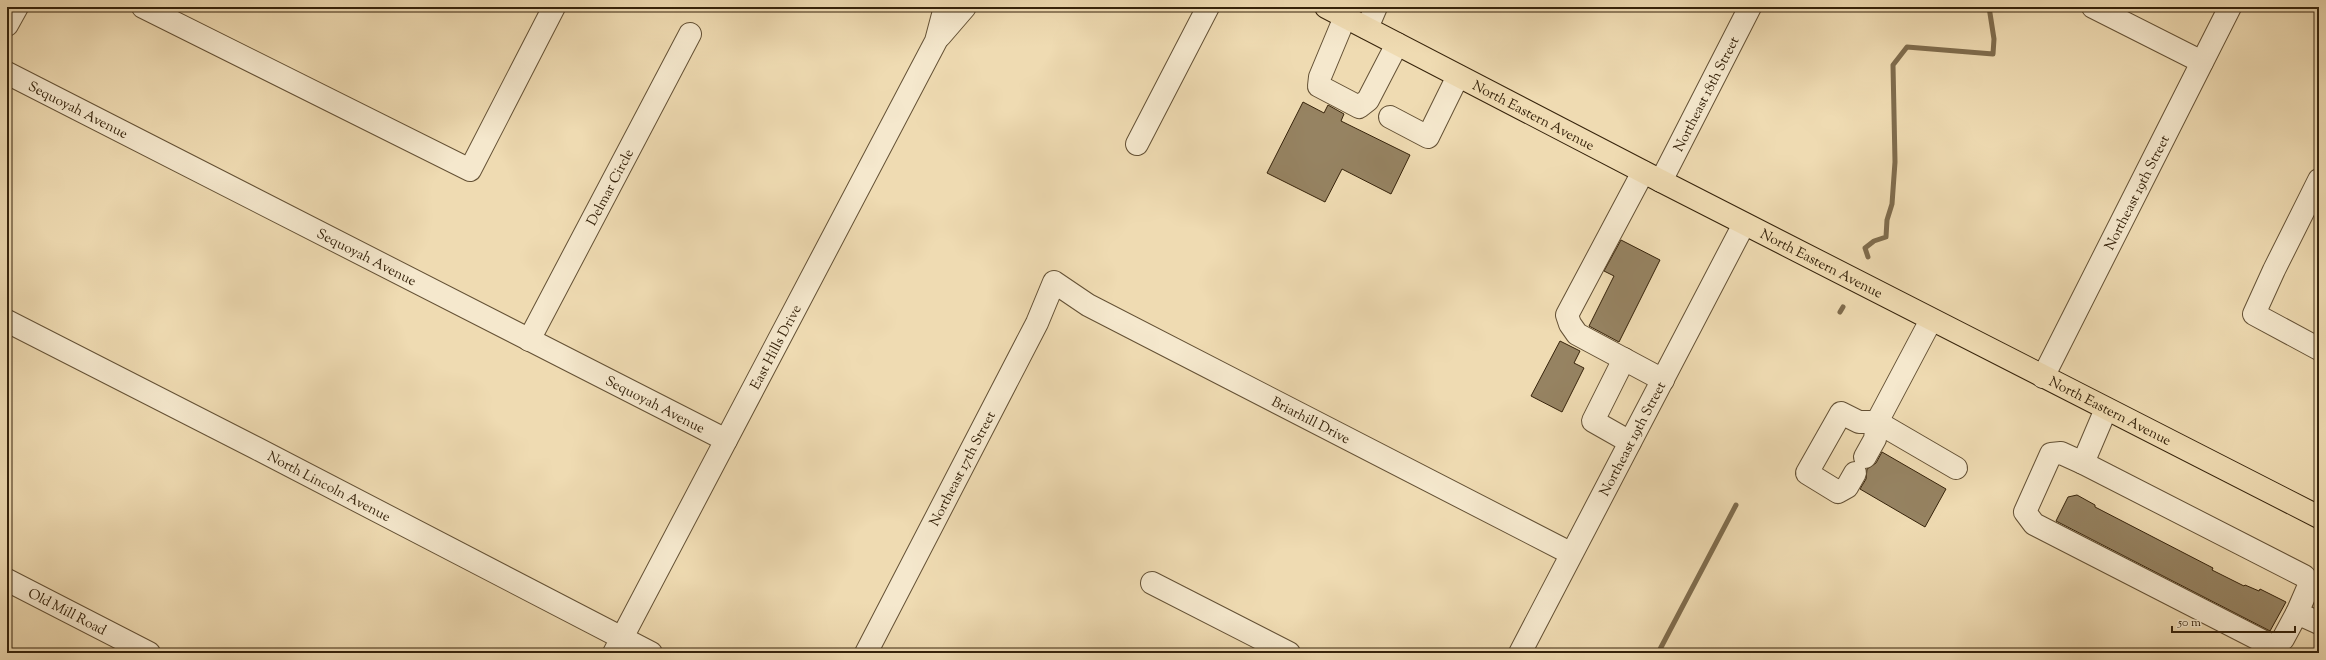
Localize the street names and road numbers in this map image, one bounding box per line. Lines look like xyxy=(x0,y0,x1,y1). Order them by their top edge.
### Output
street label: Northeast 18th Street xyxy=(1670,33,1745,156)
street label: Sequoyah Avenue xyxy=(24,77,131,145)
street label: North Eastern Avenue xyxy=(1468,77,1597,157)
street label: Northeast 19th Street xyxy=(2101,132,2176,254)
street label: Delmar Circle xyxy=(583,146,640,230)
street label: Sequoyah Avenue xyxy=(313,225,419,292)
street label: North Eastern Avenue xyxy=(1756,225,1886,304)
street label: East Hills Drive xyxy=(746,302,807,394)
street label: Sequoyah Avenue xyxy=(601,372,708,440)
street label: North Eastern Avenue xyxy=(2045,373,2174,452)
street label: Northeast 19th Street xyxy=(1596,378,1672,500)
street label: Briarhill Drive xyxy=(1267,393,1353,450)
street label: Northeast 17th Street xyxy=(925,408,1002,530)
street label: North Lincoln Avenue xyxy=(263,447,393,528)
street label: Old Mill Road xyxy=(24,584,109,641)

